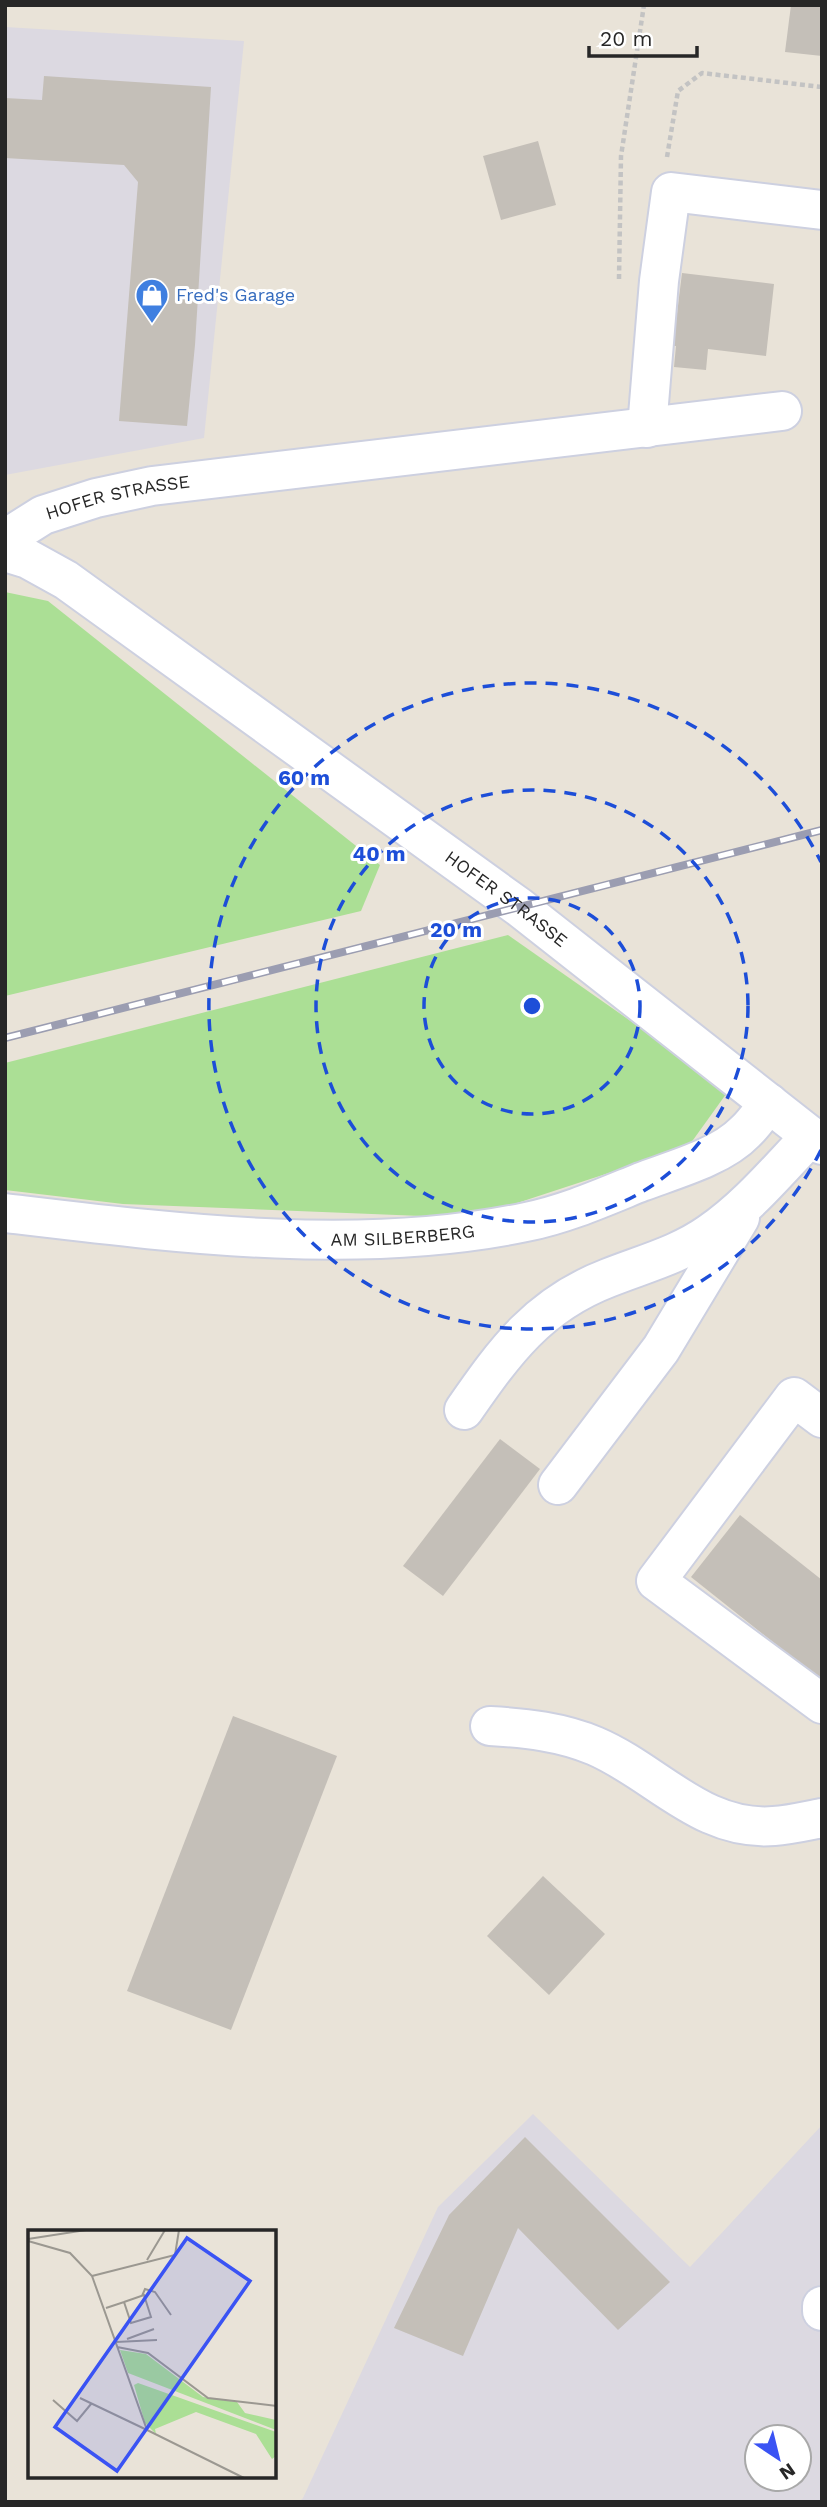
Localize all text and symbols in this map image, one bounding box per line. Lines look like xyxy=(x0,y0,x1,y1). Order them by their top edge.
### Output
scale bar xyxy=(589,14,698,58)
text: 20 m xyxy=(600,26,652,51)
shop icon: Fred's Garage xyxy=(133,276,171,325)
place label: Fred's Garage xyxy=(176,284,295,305)
street label: HOFER STRASSE xyxy=(43,471,191,524)
text: 60 m xyxy=(278,765,330,790)
text: 40 m xyxy=(353,841,405,866)
street label: HOFER STRASSE xyxy=(441,846,572,951)
text: 20 m xyxy=(430,917,482,942)
centre of rings xyxy=(520,994,544,1018)
street label: AM SILBERBERG xyxy=(330,1220,476,1250)
inset map xyxy=(28,2230,276,2479)
north arrow xyxy=(743,2423,813,2493)
text: N xyxy=(775,2458,800,2485)

